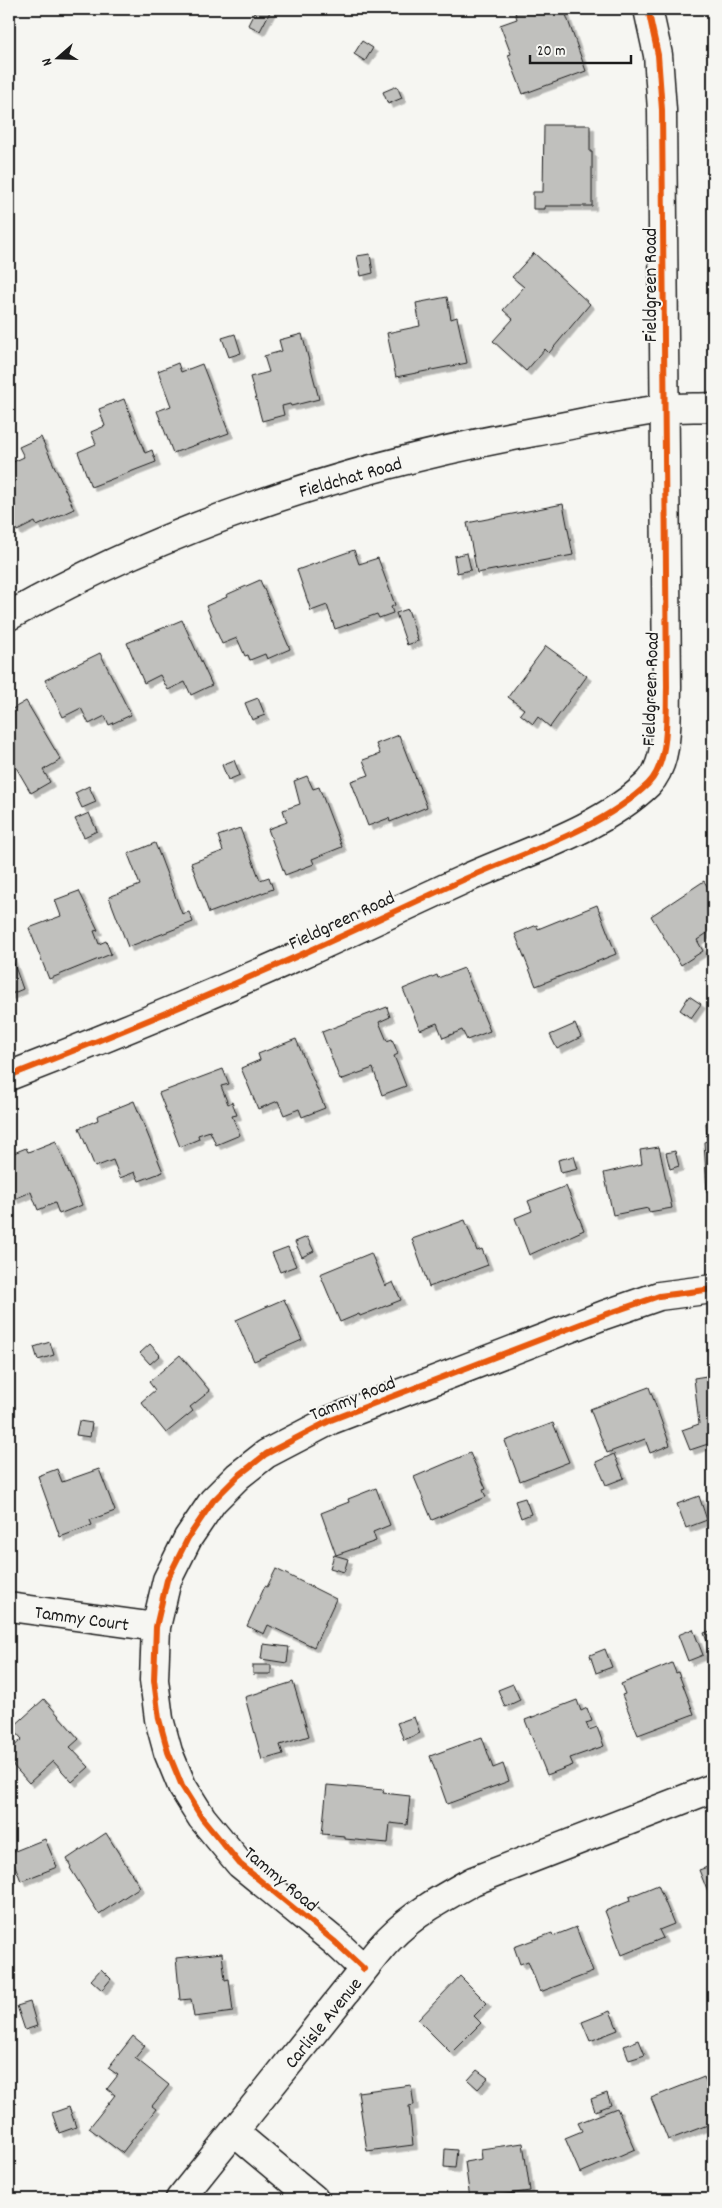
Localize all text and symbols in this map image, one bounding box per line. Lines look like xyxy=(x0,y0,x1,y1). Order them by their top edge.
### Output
north arrow xyxy=(32,32,82,82)
scale bar xyxy=(530,32,631,64)
text: 20 m xyxy=(537,41,565,63)
text: N xyxy=(37,55,58,68)
street label: Fieldgreen Road xyxy=(639,228,666,342)
street label: Fieldchat Road xyxy=(296,452,406,507)
street label: Fieldgreen Road xyxy=(637,631,668,747)
street label: Fieldgreen Road xyxy=(285,886,400,959)
street label: Tammy Road xyxy=(306,1371,400,1430)
street label: Tammy Court xyxy=(33,1601,130,1640)
street label: Tammy Road xyxy=(237,1841,323,1920)
street label: Carlisle Avenue xyxy=(279,1973,370,2076)

